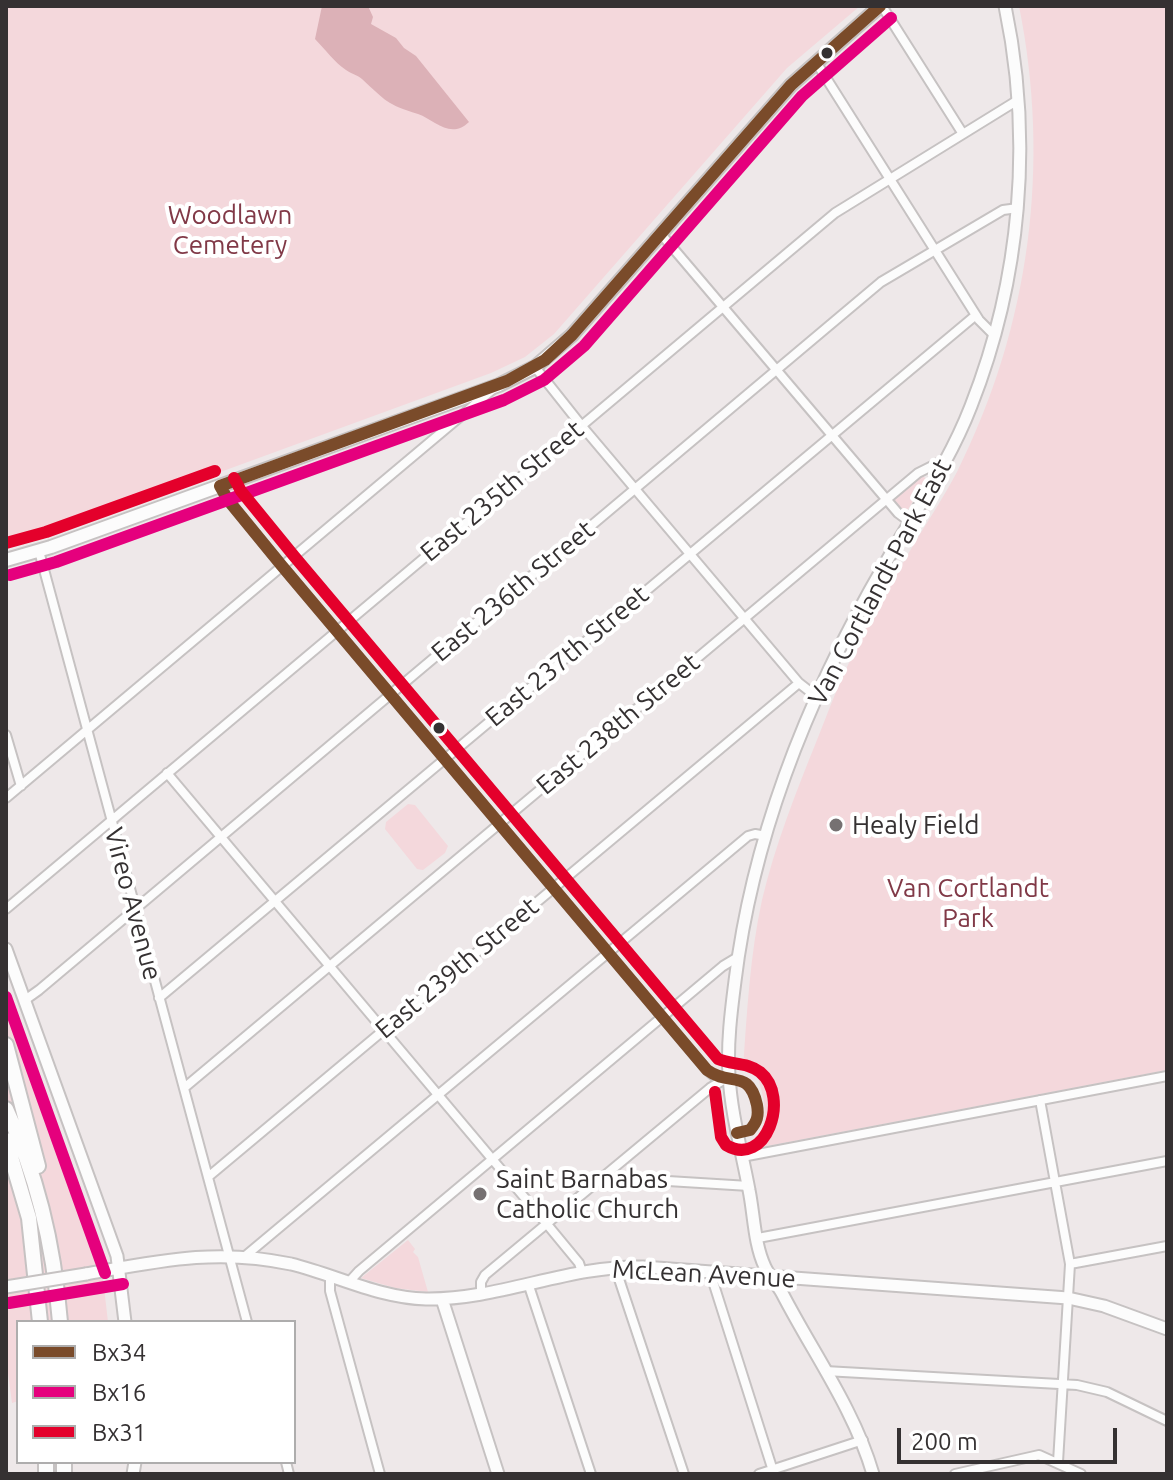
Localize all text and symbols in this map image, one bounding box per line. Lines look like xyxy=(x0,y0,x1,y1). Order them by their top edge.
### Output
unlabelled marker xyxy=(819,45,835,61)
park label: Woodlawn Cemetery xyxy=(168,199,292,260)
street label: East 235th Street xyxy=(414,414,590,568)
street label: Van Cortlandt Park East xyxy=(802,453,958,711)
street label: East 236th Street xyxy=(425,514,601,668)
street label: East 237th Street xyxy=(479,579,655,733)
street label: East 238th Street xyxy=(530,647,706,801)
unlabelled marker xyxy=(431,720,447,736)
place label: Healy Field xyxy=(852,809,979,841)
marker: Healy Field xyxy=(827,816,845,834)
street label: Vireo Avenue xyxy=(98,824,168,984)
park label: Van Cortlandt Park xyxy=(887,872,1049,934)
street label: East 239th Street xyxy=(369,891,545,1045)
place label: Saint Barnabas Catholic Church xyxy=(496,1163,679,1224)
marker: Saint Barnabas Catholic Church xyxy=(471,1185,489,1203)
street label: McLean Avenue xyxy=(611,1254,797,1294)
legend xyxy=(16,1320,296,1464)
text: Bx34 xyxy=(92,1339,146,1366)
text: Bx16 xyxy=(92,1379,146,1406)
scale bar xyxy=(901,1412,1121,1462)
text: Bx31 xyxy=(92,1419,146,1446)
text: 200 m xyxy=(911,1428,978,1455)

